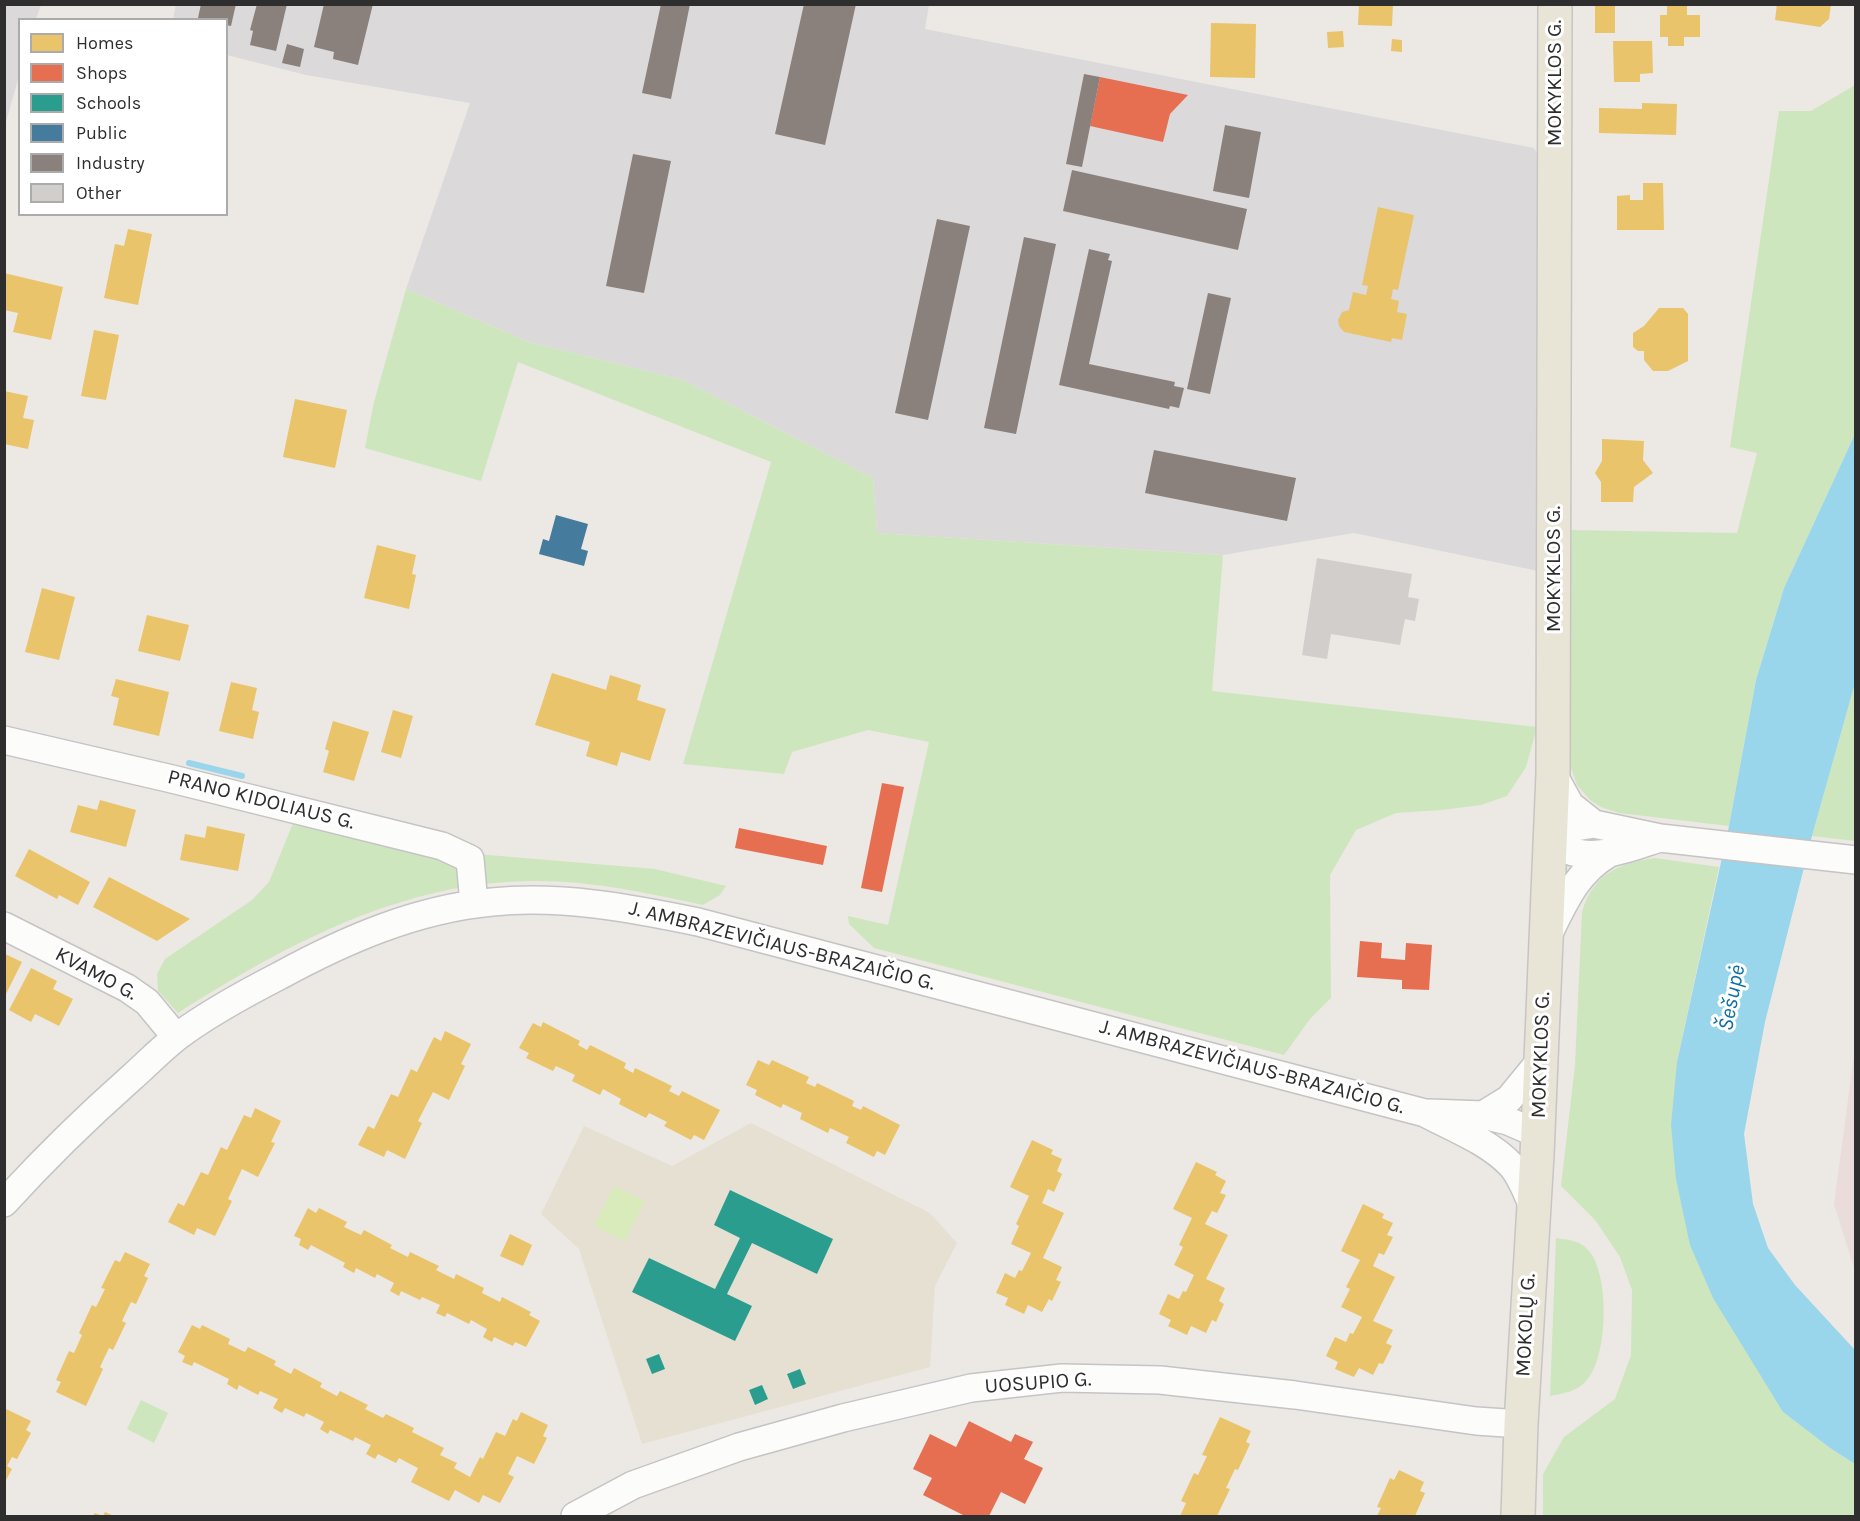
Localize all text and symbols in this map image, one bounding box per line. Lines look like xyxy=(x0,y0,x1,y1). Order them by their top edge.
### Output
legend xyxy=(18,18,228,216)
street label: MOKYKLOS G. xyxy=(1542,20,1568,146)
text: Homes xyxy=(76,32,133,54)
text: Shops xyxy=(76,62,128,84)
text: Schools xyxy=(76,92,141,114)
text: Public xyxy=(76,122,127,144)
text: Industry xyxy=(76,152,145,174)
text: Other xyxy=(76,182,121,204)
street label: MOKYKLOS G. xyxy=(1541,506,1567,632)
street label: PRANO KIDOLIAUS G. xyxy=(165,765,357,835)
street label: J. AMBRAZEVIČIAUS-BRAZAIČIO G. xyxy=(626,896,938,996)
street label: KVAMO G. xyxy=(51,942,141,1006)
water label: Šešupė xyxy=(1713,963,1751,1033)
street label: MOKYKLOS G. xyxy=(1526,991,1556,1119)
street label: J. AMBRAZEVIČIAUS-BRAZAIČIO G. xyxy=(1097,1014,1407,1120)
street label: MOKOLŲ G. xyxy=(1511,1273,1541,1377)
street label: UOSUPIO G. xyxy=(984,1367,1092,1399)

